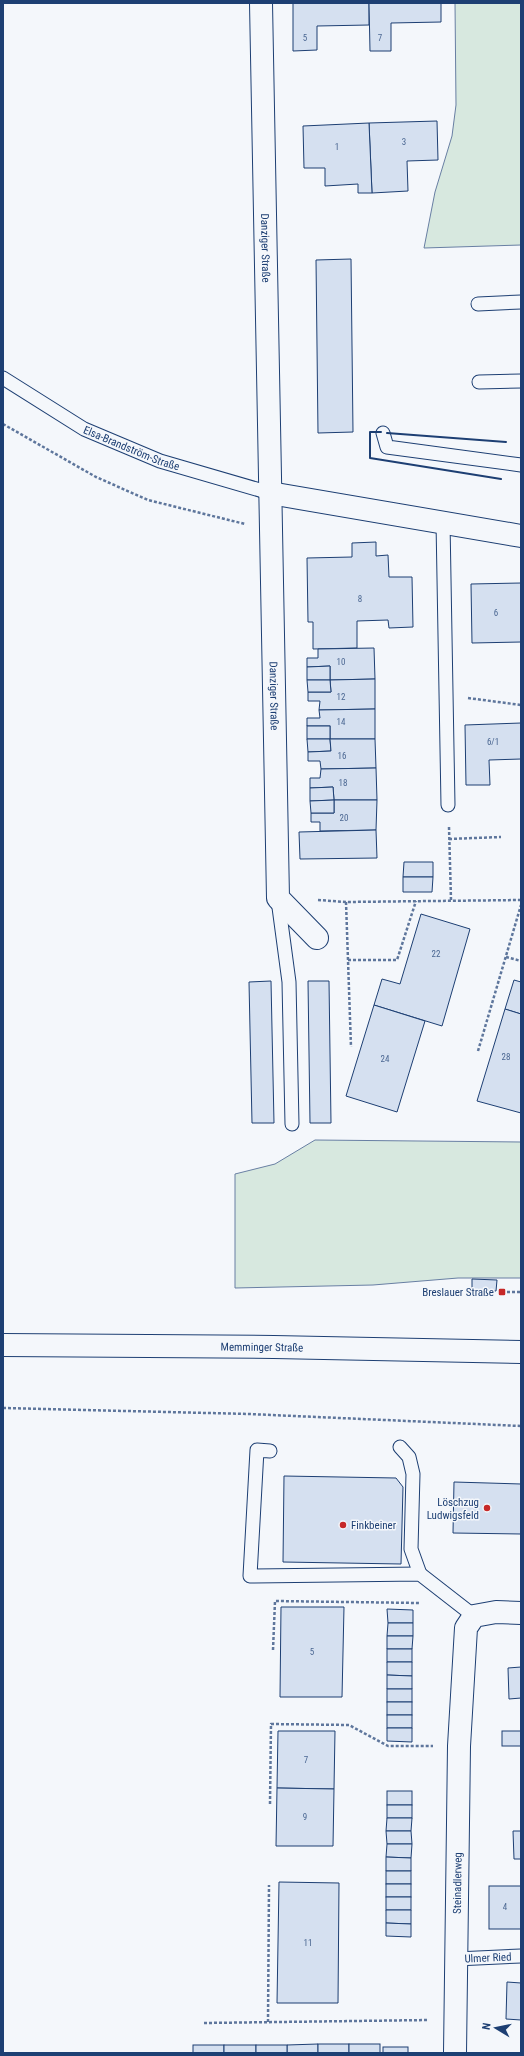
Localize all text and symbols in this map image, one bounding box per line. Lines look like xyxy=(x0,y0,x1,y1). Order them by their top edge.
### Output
house number: 5 xyxy=(303,33,308,43)
house number: 7 xyxy=(378,33,383,43)
house number: 3 xyxy=(402,137,406,147)
house number: 1 xyxy=(335,142,339,152)
street label: Danziger Straße xyxy=(258,213,273,283)
street label: Elsa-Brandström-Straße xyxy=(81,423,181,473)
house number: 8 xyxy=(358,594,362,604)
house number: 6 xyxy=(494,608,498,618)
house number: 10 xyxy=(337,657,345,667)
street label: Danziger Straße xyxy=(267,661,281,731)
house number: 12 xyxy=(337,692,346,702)
house number: 14 xyxy=(337,717,346,727)
house number: 6/1 xyxy=(487,737,499,747)
house number: 16 xyxy=(338,751,346,761)
house number: 18 xyxy=(339,778,347,788)
house number: 20 xyxy=(340,813,348,823)
house number: 22 xyxy=(432,949,441,959)
house number: 28 xyxy=(502,1052,510,1062)
house number: 24 xyxy=(381,1054,390,1064)
place label: Breslauer Straße xyxy=(422,1286,494,1299)
marker: Breslauer Straße xyxy=(497,1287,507,1297)
street label: Memminger Straße xyxy=(221,1340,303,1354)
place label: Löschzug Ludwigsfeld xyxy=(427,1496,479,1522)
marker: Löschzug Ludwigsfeld xyxy=(482,1503,492,1513)
place label: Finkbeiner xyxy=(351,1519,397,1532)
marker: Finkbeiner xyxy=(338,1520,348,1530)
house number: 5 xyxy=(310,1647,315,1657)
house number: 7 xyxy=(304,1755,309,1765)
house number: 9 xyxy=(303,1812,307,1822)
street label: Steinadlerweg xyxy=(450,1852,464,1914)
house number: 4 xyxy=(503,1902,508,1912)
house number: 11 xyxy=(304,1938,312,1948)
street label: Ulmer Ried xyxy=(464,1950,512,1965)
north arrow xyxy=(476,2008,516,2048)
text: N xyxy=(480,2022,494,2031)

